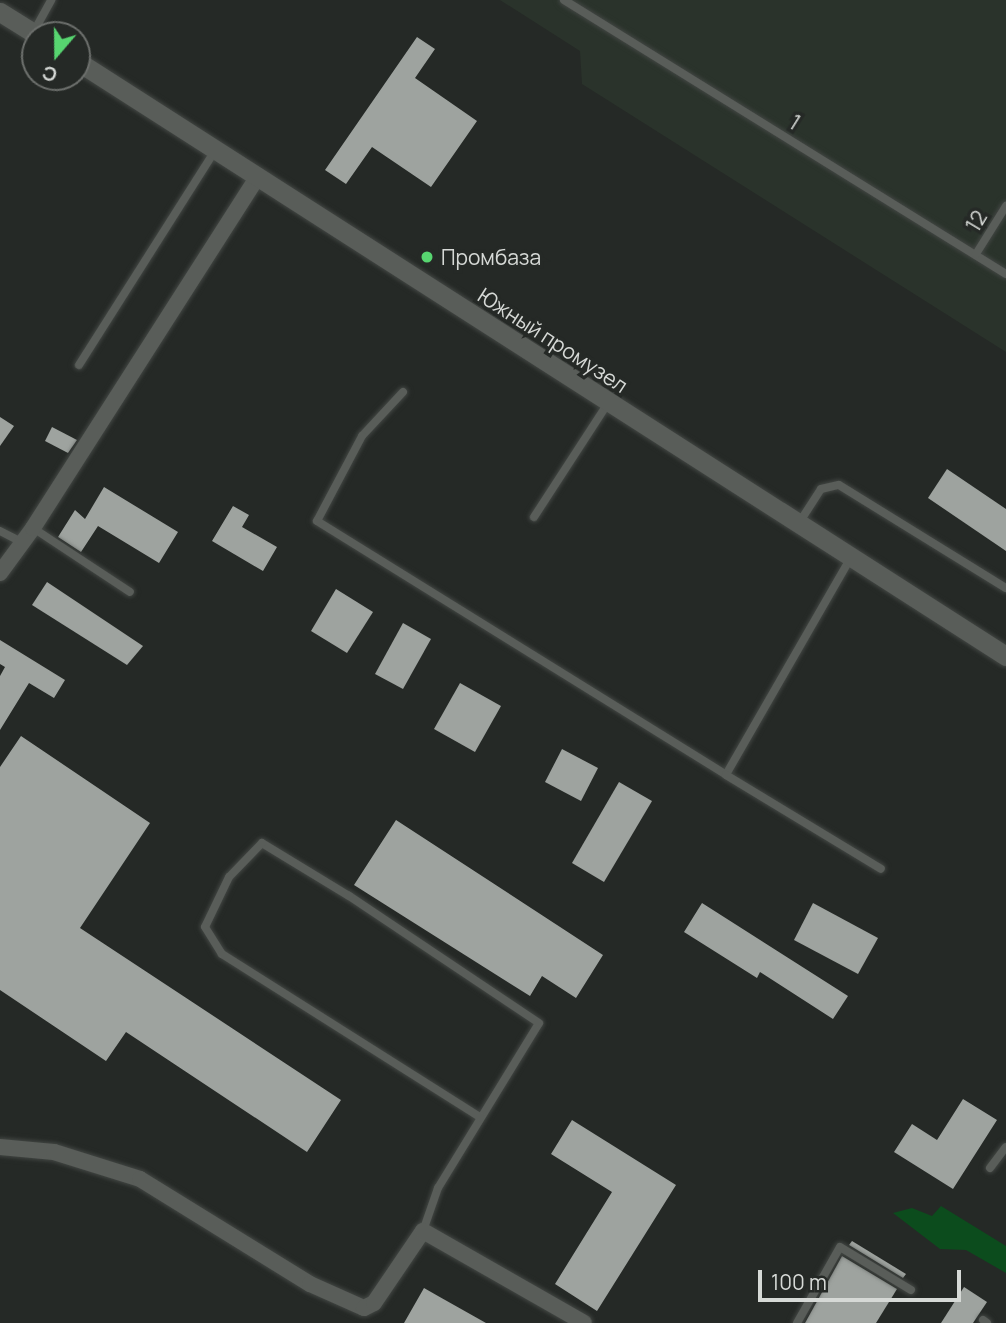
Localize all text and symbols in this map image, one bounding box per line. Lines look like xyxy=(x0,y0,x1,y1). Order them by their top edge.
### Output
north arrow xyxy=(21,21,91,91)
text: С xyxy=(38,59,61,88)
street label: 1 xyxy=(785,109,805,135)
street label: 12 xyxy=(960,206,992,236)
place label: Промбаза xyxy=(441,244,541,270)
marker: Промбаза xyxy=(419,249,435,265)
street label: Южный промузел xyxy=(473,282,633,398)
scale bar xyxy=(761,1256,964,1300)
text: 100 m xyxy=(771,1268,827,1296)

